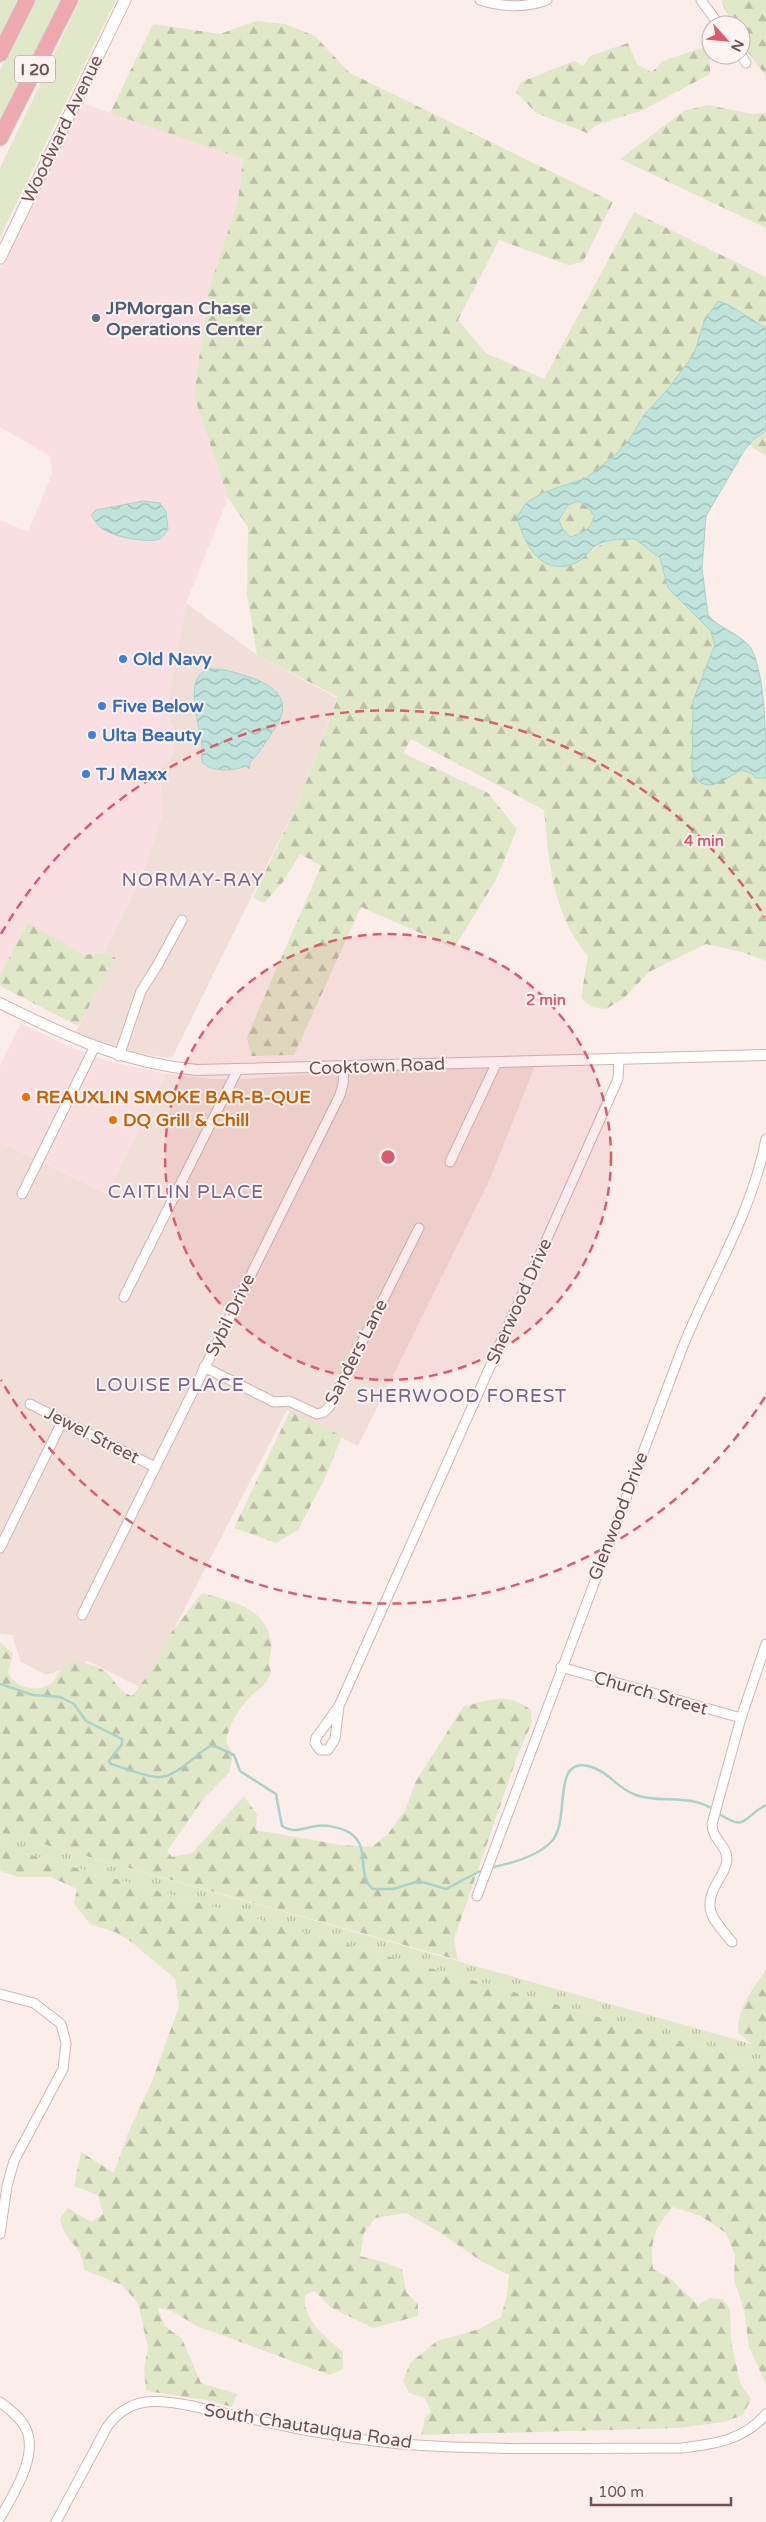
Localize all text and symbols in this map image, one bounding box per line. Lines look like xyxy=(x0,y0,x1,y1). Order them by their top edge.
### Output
north arrow xyxy=(701,15,751,65)
text: N xyxy=(727,37,747,55)
street label: Woodward Avenue xyxy=(17,51,107,207)
road number: I 20 xyxy=(15,56,55,82)
place label: JPMorgan Chase Operations Center xyxy=(105,297,263,340)
marker: JPMorgan Chase Operations Center xyxy=(90,312,102,324)
place label: Old Navy xyxy=(133,648,212,670)
marker: Old Navy xyxy=(117,653,129,665)
place label: Five Below xyxy=(112,695,204,717)
marker: Five Below xyxy=(96,700,108,712)
place label: Ulta Beauty xyxy=(102,724,202,746)
marker: Ulta Beauty xyxy=(86,729,98,741)
place label: TJ Maxx xyxy=(95,763,168,785)
marker: TJ Maxx xyxy=(80,768,92,780)
text: 4 min xyxy=(684,832,724,850)
district label: NORMAY-RAY xyxy=(122,869,264,891)
text: 2 min xyxy=(526,991,566,1009)
street label: Cooktown Road xyxy=(308,1053,446,1079)
place label: REAUXLIN SMOKE BAR-B-QUE xyxy=(36,1086,311,1108)
marker: REAUXLIN SMOKE BAR-B-QUE xyxy=(20,1091,32,1103)
place label: DQ Grill & Chill xyxy=(123,1109,249,1131)
marker: DQ Grill & Chill xyxy=(107,1114,119,1126)
centre of rings xyxy=(379,1148,397,1166)
district label: CAITLIN PLACE xyxy=(108,1181,264,1203)
street label: Sherwood Drive xyxy=(481,1235,557,1367)
street label: Sybil Drive xyxy=(200,1270,260,1360)
street label: Sanders Lane xyxy=(320,1296,392,1408)
district label: LOUISE PLACE xyxy=(95,1374,245,1396)
district label: SHERWOOD FOREST xyxy=(357,1385,567,1407)
street label: Jewel Street xyxy=(41,1402,143,1468)
street label: Glenwood Drive xyxy=(583,1449,653,1583)
street label: Church Street xyxy=(591,1666,711,1720)
street label: South Chautauqua Road xyxy=(202,2399,414,2453)
scale bar xyxy=(591,2474,731,2506)
text: 100 m xyxy=(598,2483,644,2501)

